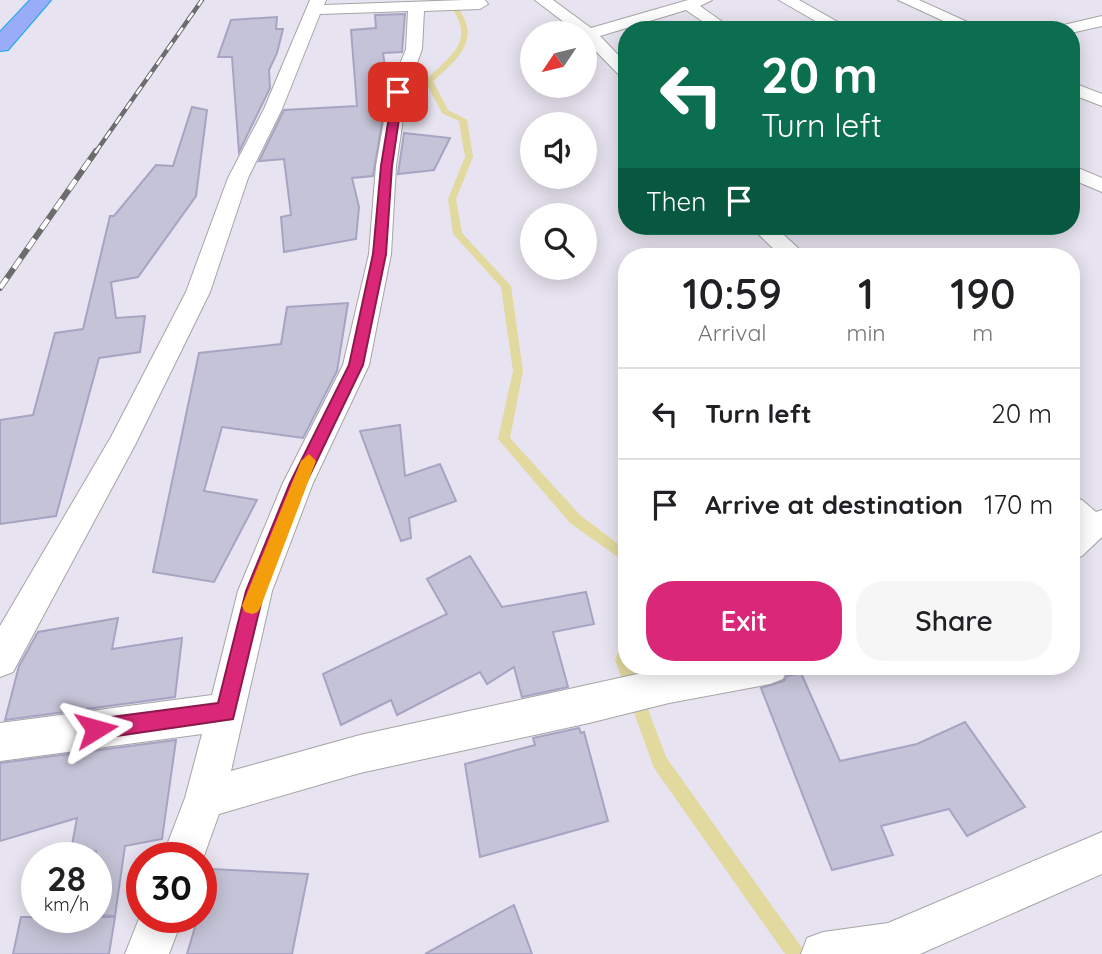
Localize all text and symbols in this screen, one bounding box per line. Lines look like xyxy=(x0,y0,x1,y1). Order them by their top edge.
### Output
north arrow xyxy=(520,21,597,98)
map controls xyxy=(520,21,597,280)
text: 20 m xyxy=(761,44,878,105)
icon: left xyxy=(646,49,737,140)
pin xyxy=(368,62,428,122)
icon: arrive xyxy=(379,73,417,111)
text: Turn left xyxy=(761,105,882,145)
button: sound xyxy=(520,112,597,189)
icon: arrive xyxy=(720,182,758,220)
text: Then xyxy=(646,185,706,218)
button: search xyxy=(520,203,597,280)
text: 10:59 xyxy=(683,267,782,320)
text: 1 xyxy=(858,267,874,320)
text: 190 xyxy=(950,267,1015,320)
text: Arrival xyxy=(698,318,767,347)
text: min xyxy=(846,318,886,347)
text: m xyxy=(972,318,993,347)
icon: left xyxy=(646,395,684,433)
text: Turn left xyxy=(705,397,812,430)
text: 20 m xyxy=(991,397,1052,430)
icon: arrive xyxy=(646,486,684,524)
text: Arrive at destination xyxy=(705,488,963,521)
text: 170 m xyxy=(984,488,1053,521)
button: Exit xyxy=(646,581,842,661)
button: Share xyxy=(856,581,1052,661)
position arrow xyxy=(59,692,133,766)
speed limit sign: 30 xyxy=(126,842,217,933)
text: 28 xyxy=(47,856,86,900)
text: km/h xyxy=(44,893,89,916)

